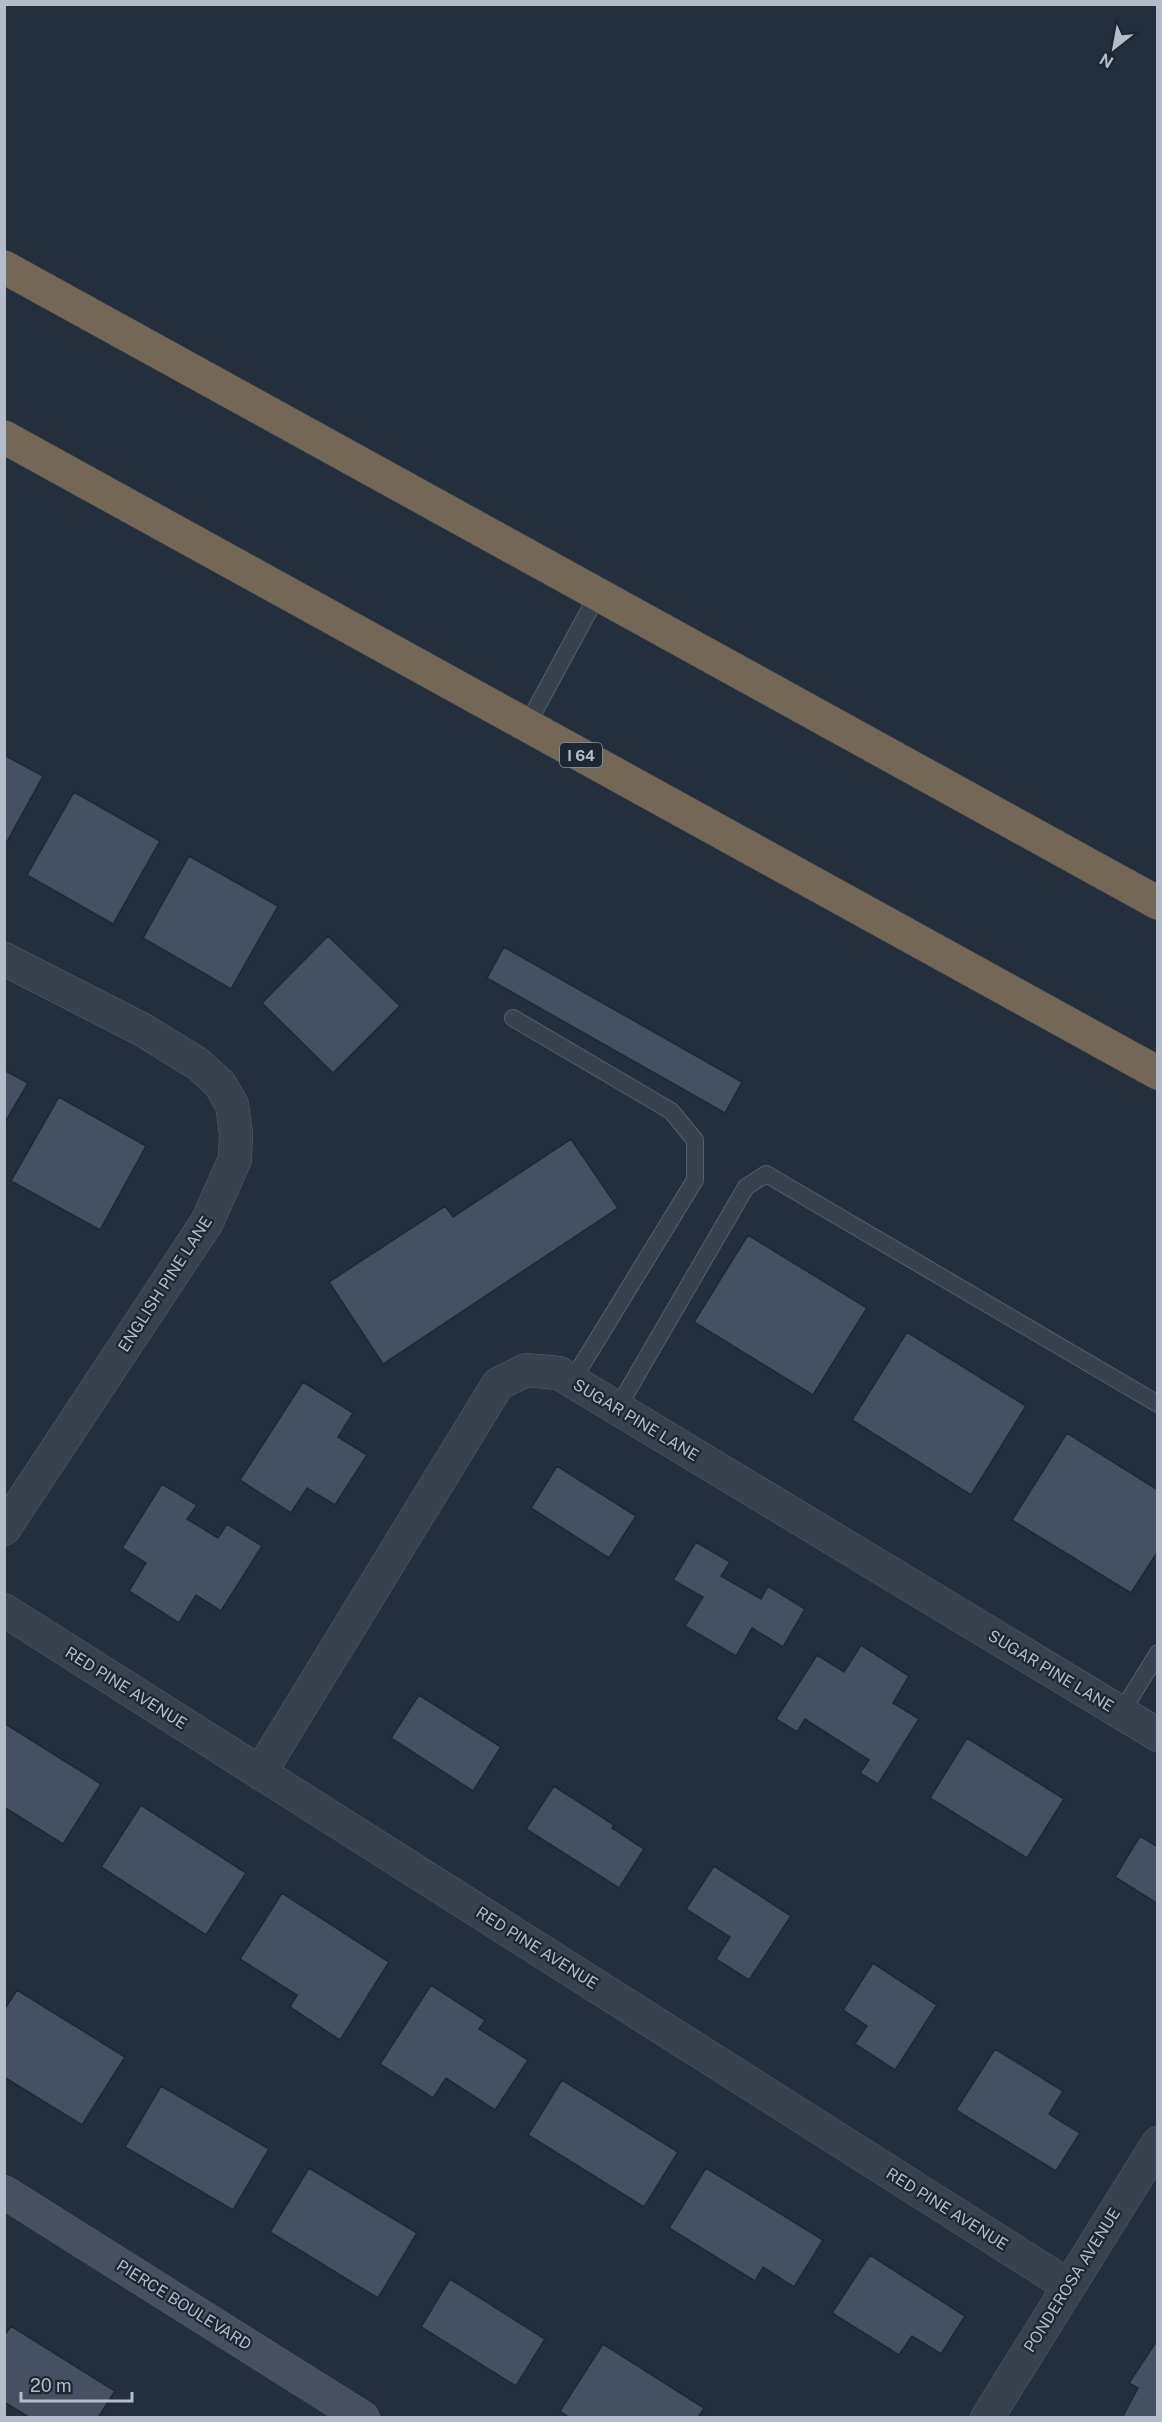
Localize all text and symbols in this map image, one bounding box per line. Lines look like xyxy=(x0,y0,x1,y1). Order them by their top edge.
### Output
north arrow xyxy=(1084,18,1144,78)
text: N xyxy=(1096,49,1117,72)
road number: I 64 xyxy=(560,743,602,767)
street label: ENGLISH PINE LANE xyxy=(114,1213,216,1355)
street label: SUGAR PINE LANE xyxy=(570,1375,702,1465)
street label: SUGAR PINE LANE xyxy=(985,1626,1117,1716)
street label: RED PINE AVENUE xyxy=(62,1643,190,1733)
street label: RED PINE AVENUE xyxy=(473,1903,601,1993)
street label: RED PINE AVENUE xyxy=(883,2164,1011,2254)
street label: PONDEROSA AVENUE xyxy=(1020,2204,1124,2356)
street label: PIERCE BOULEVARD xyxy=(113,2256,255,2354)
scale bar xyxy=(21,2365,132,2403)
text: 20 m xyxy=(30,2375,72,2396)

